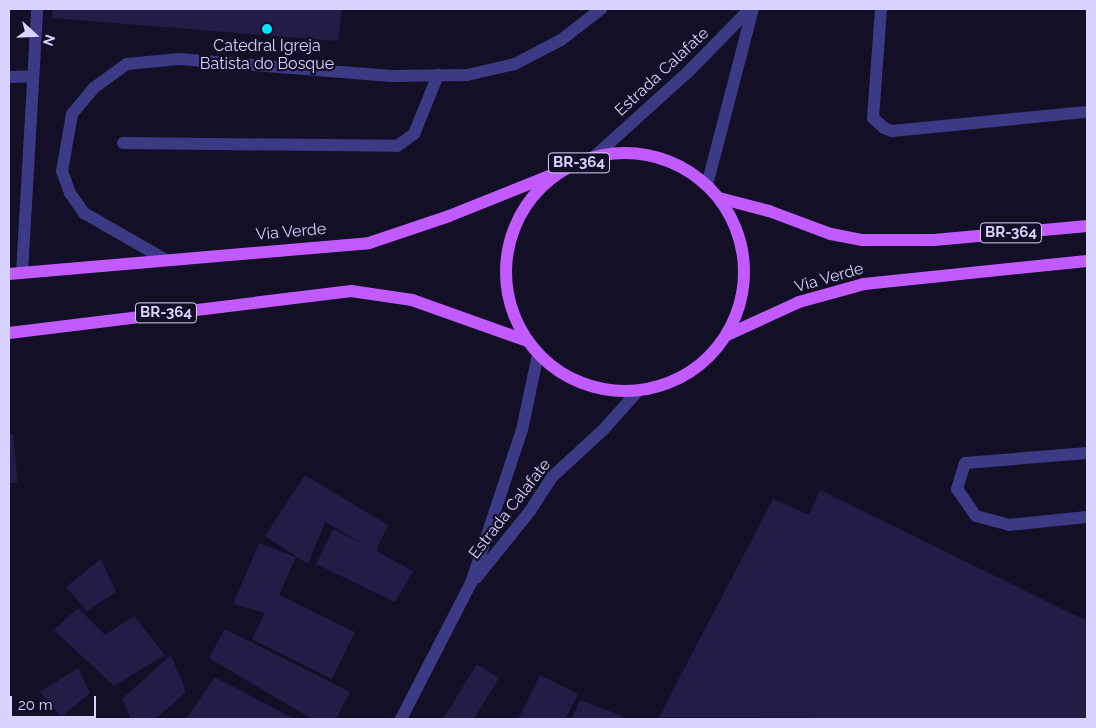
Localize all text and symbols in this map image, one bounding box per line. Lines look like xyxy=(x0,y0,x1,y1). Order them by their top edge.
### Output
north arrow xyxy=(10,10,60,60)
marker: Catedral Igreja Batista do Bosque xyxy=(261,23,273,35)
street label: Estrada Calafate xyxy=(611,24,713,120)
text: N xyxy=(40,32,58,48)
place label: Catedral Igreja Batista do Bosque xyxy=(200,36,334,74)
road number: BR-364 xyxy=(548,150,610,176)
street label: Via Verde xyxy=(255,219,327,245)
road number: BR-364 xyxy=(980,220,1042,246)
street label: Via Verde xyxy=(792,259,866,297)
road number: BR-364 xyxy=(135,300,197,326)
street label: Estrada Calafate xyxy=(465,455,555,563)
scale bar xyxy=(12,686,99,718)
text: 20 m xyxy=(18,696,53,714)

